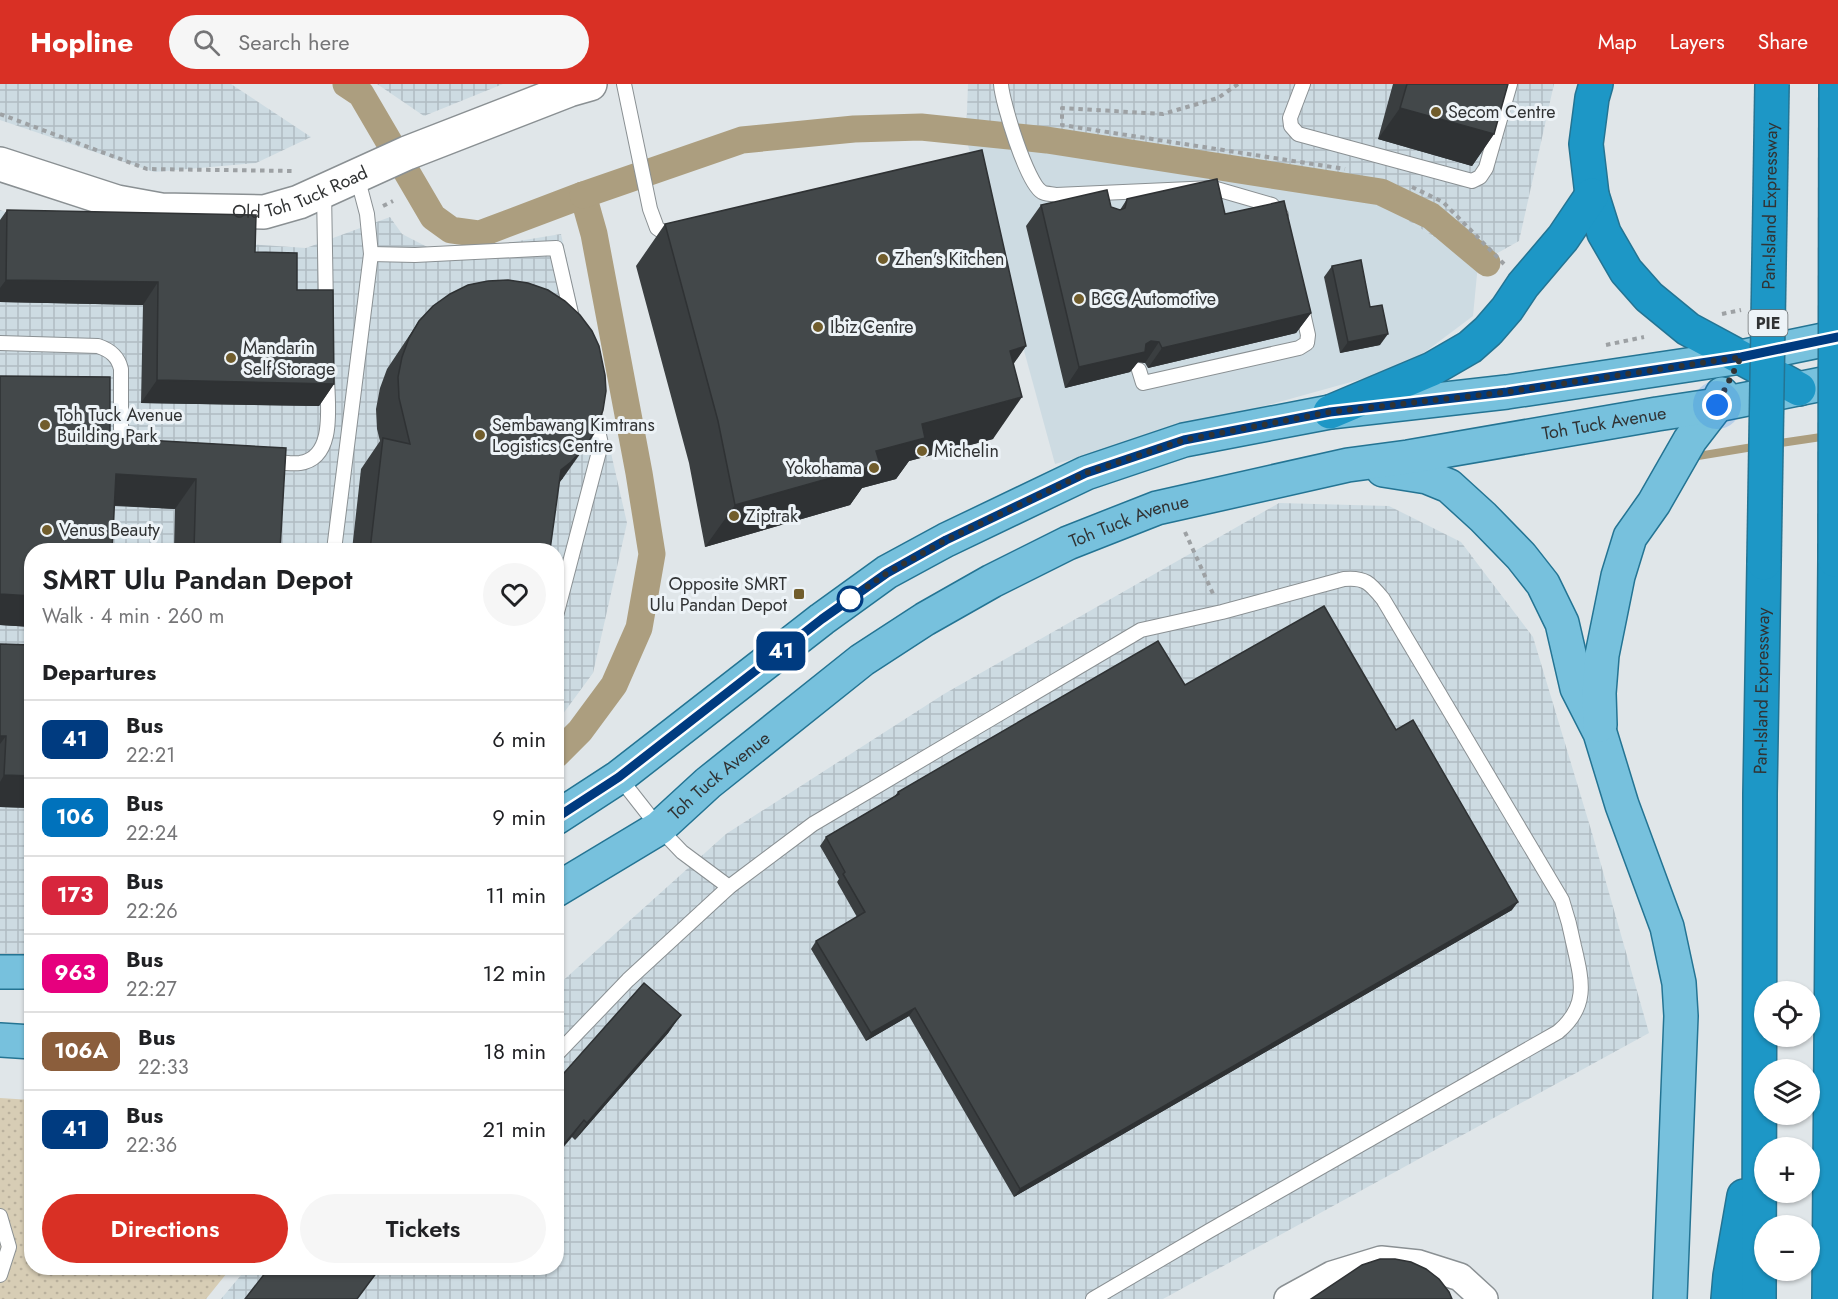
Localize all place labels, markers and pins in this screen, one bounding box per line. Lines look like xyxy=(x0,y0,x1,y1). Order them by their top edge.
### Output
place label: Secom Centre xyxy=(1448,99,1556,125)
marker: Secom Centre xyxy=(1429,105,1443,119)
place label: Zhen's Kitchen xyxy=(895,246,1004,272)
marker: Zhen's Kitchen xyxy=(876,252,890,266)
place label: BCC Automotive xyxy=(1091,286,1216,312)
marker: BCC Automotive xyxy=(1072,292,1086,306)
place label: Ibiz Centre xyxy=(830,314,914,340)
marker: Ibiz Centre xyxy=(811,320,825,334)
place label: Mandarin Self Storage xyxy=(243,335,335,382)
marker: Mandarin Self Storage xyxy=(224,351,238,365)
place label: Toh Tuck Avenue Building Park xyxy=(57,402,183,449)
place label: Sembawang Kimtrans Logistics Centre xyxy=(492,412,655,459)
marker: Toh Tuck Avenue Building Park xyxy=(38,418,52,432)
marker: Sembawang Kimtrans Logistics Centre xyxy=(473,428,487,442)
place label: Michelin xyxy=(934,438,999,464)
marker: Michelin xyxy=(915,444,929,458)
place label: Yokohama xyxy=(786,455,862,481)
marker: Yokohama xyxy=(867,461,881,475)
place label: Ziptrak xyxy=(746,503,798,529)
marker: Ziptrak xyxy=(727,509,741,523)
place label: Venus Beauty xyxy=(59,517,160,543)
marker: Venus Beauty xyxy=(40,523,54,537)
place label: Opposite SMRT Ulu Pandan Depot xyxy=(650,571,788,618)
unlabelled marker xyxy=(837,586,863,612)
marker: Opposite SMRT Ulu Pandan Depot xyxy=(792,587,806,601)

